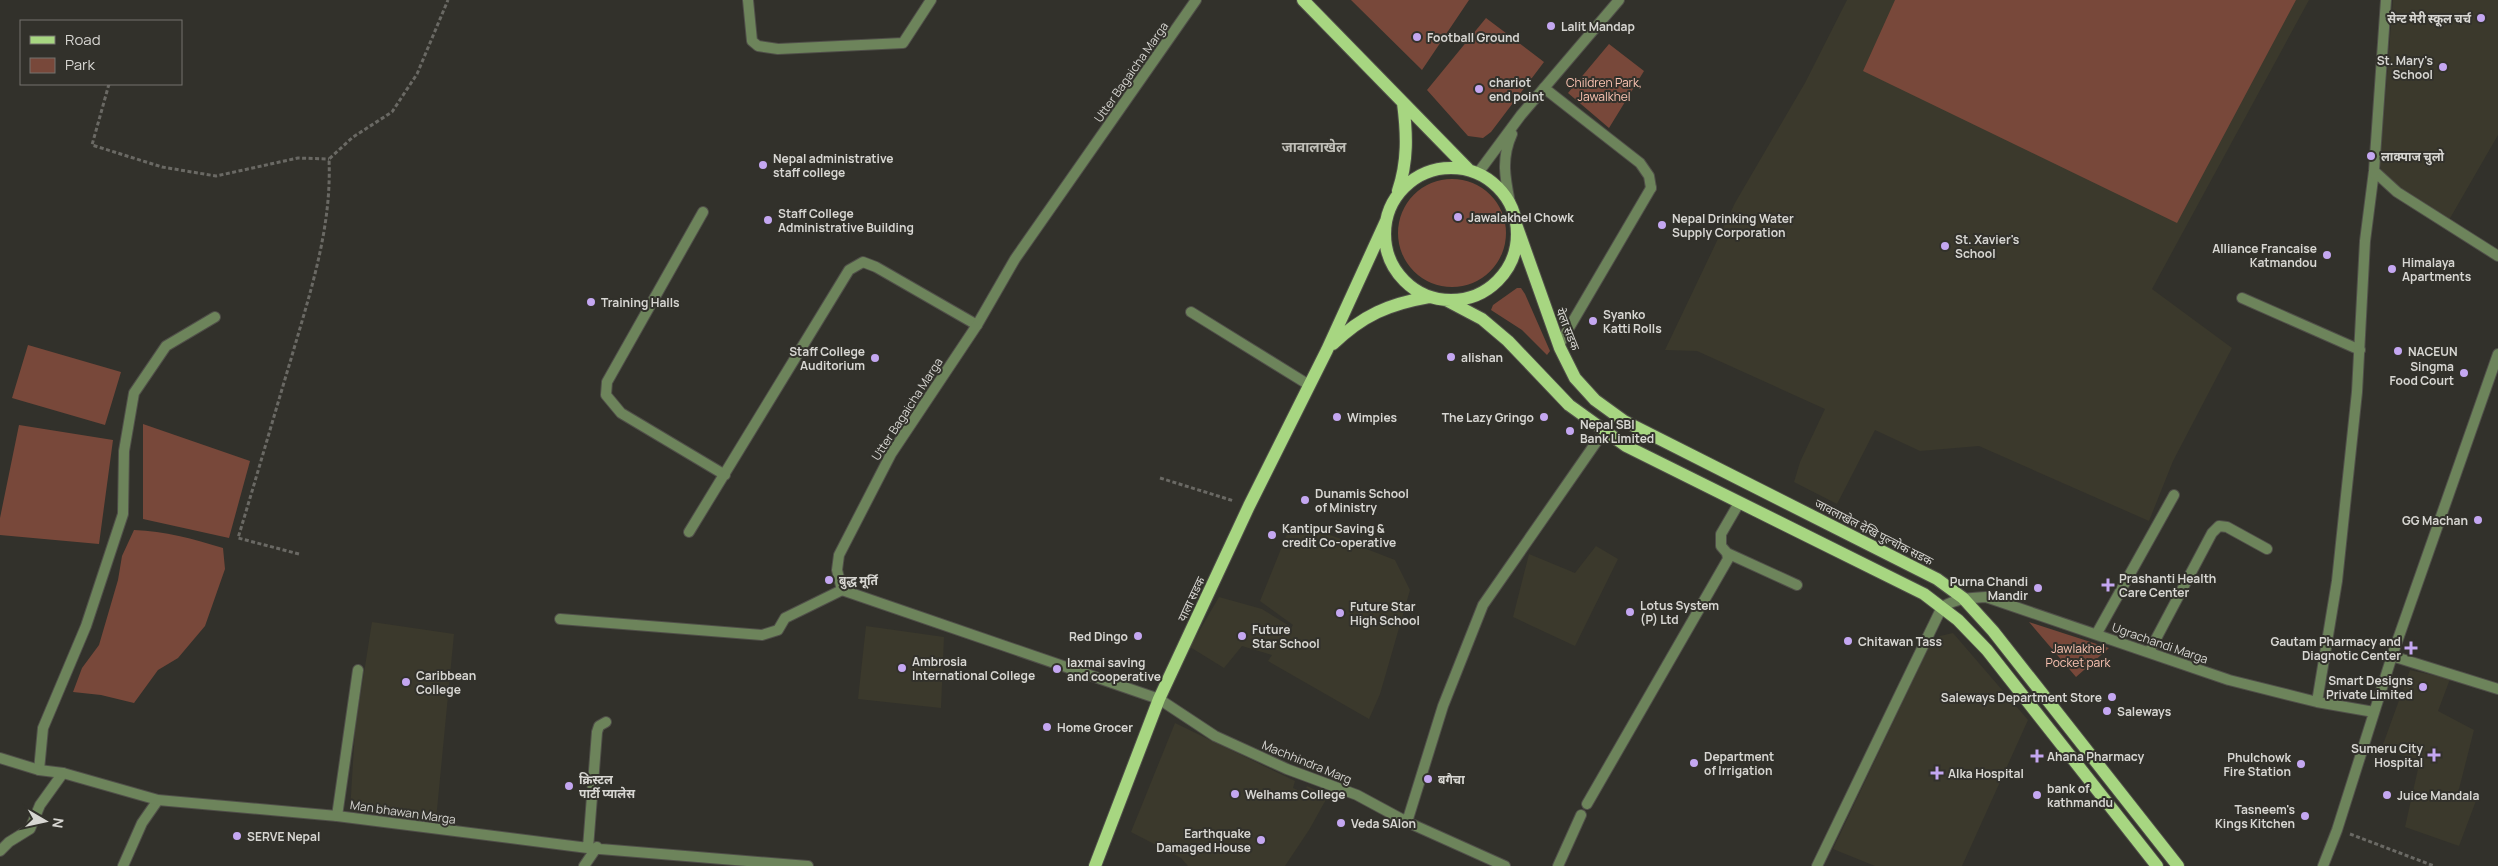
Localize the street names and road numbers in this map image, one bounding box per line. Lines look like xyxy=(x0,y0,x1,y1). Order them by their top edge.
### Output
street label: Utter Bagaicha Marga xyxy=(1090,18,1172,126)
street label: येला सडक xyxy=(1552,305,1584,353)
street label: Utter Bagaicha Marga xyxy=(867,354,947,464)
street label: जावलाखेल देखि पुल्चोक सडक xyxy=(1812,495,1937,570)
street label: याला सडक xyxy=(1173,573,1209,624)
street label: Ugrachandi Marga xyxy=(2110,619,2210,667)
street label: Machhindra Marg xyxy=(1259,736,1355,788)
street label: Man bhawan Marga xyxy=(349,796,457,828)

